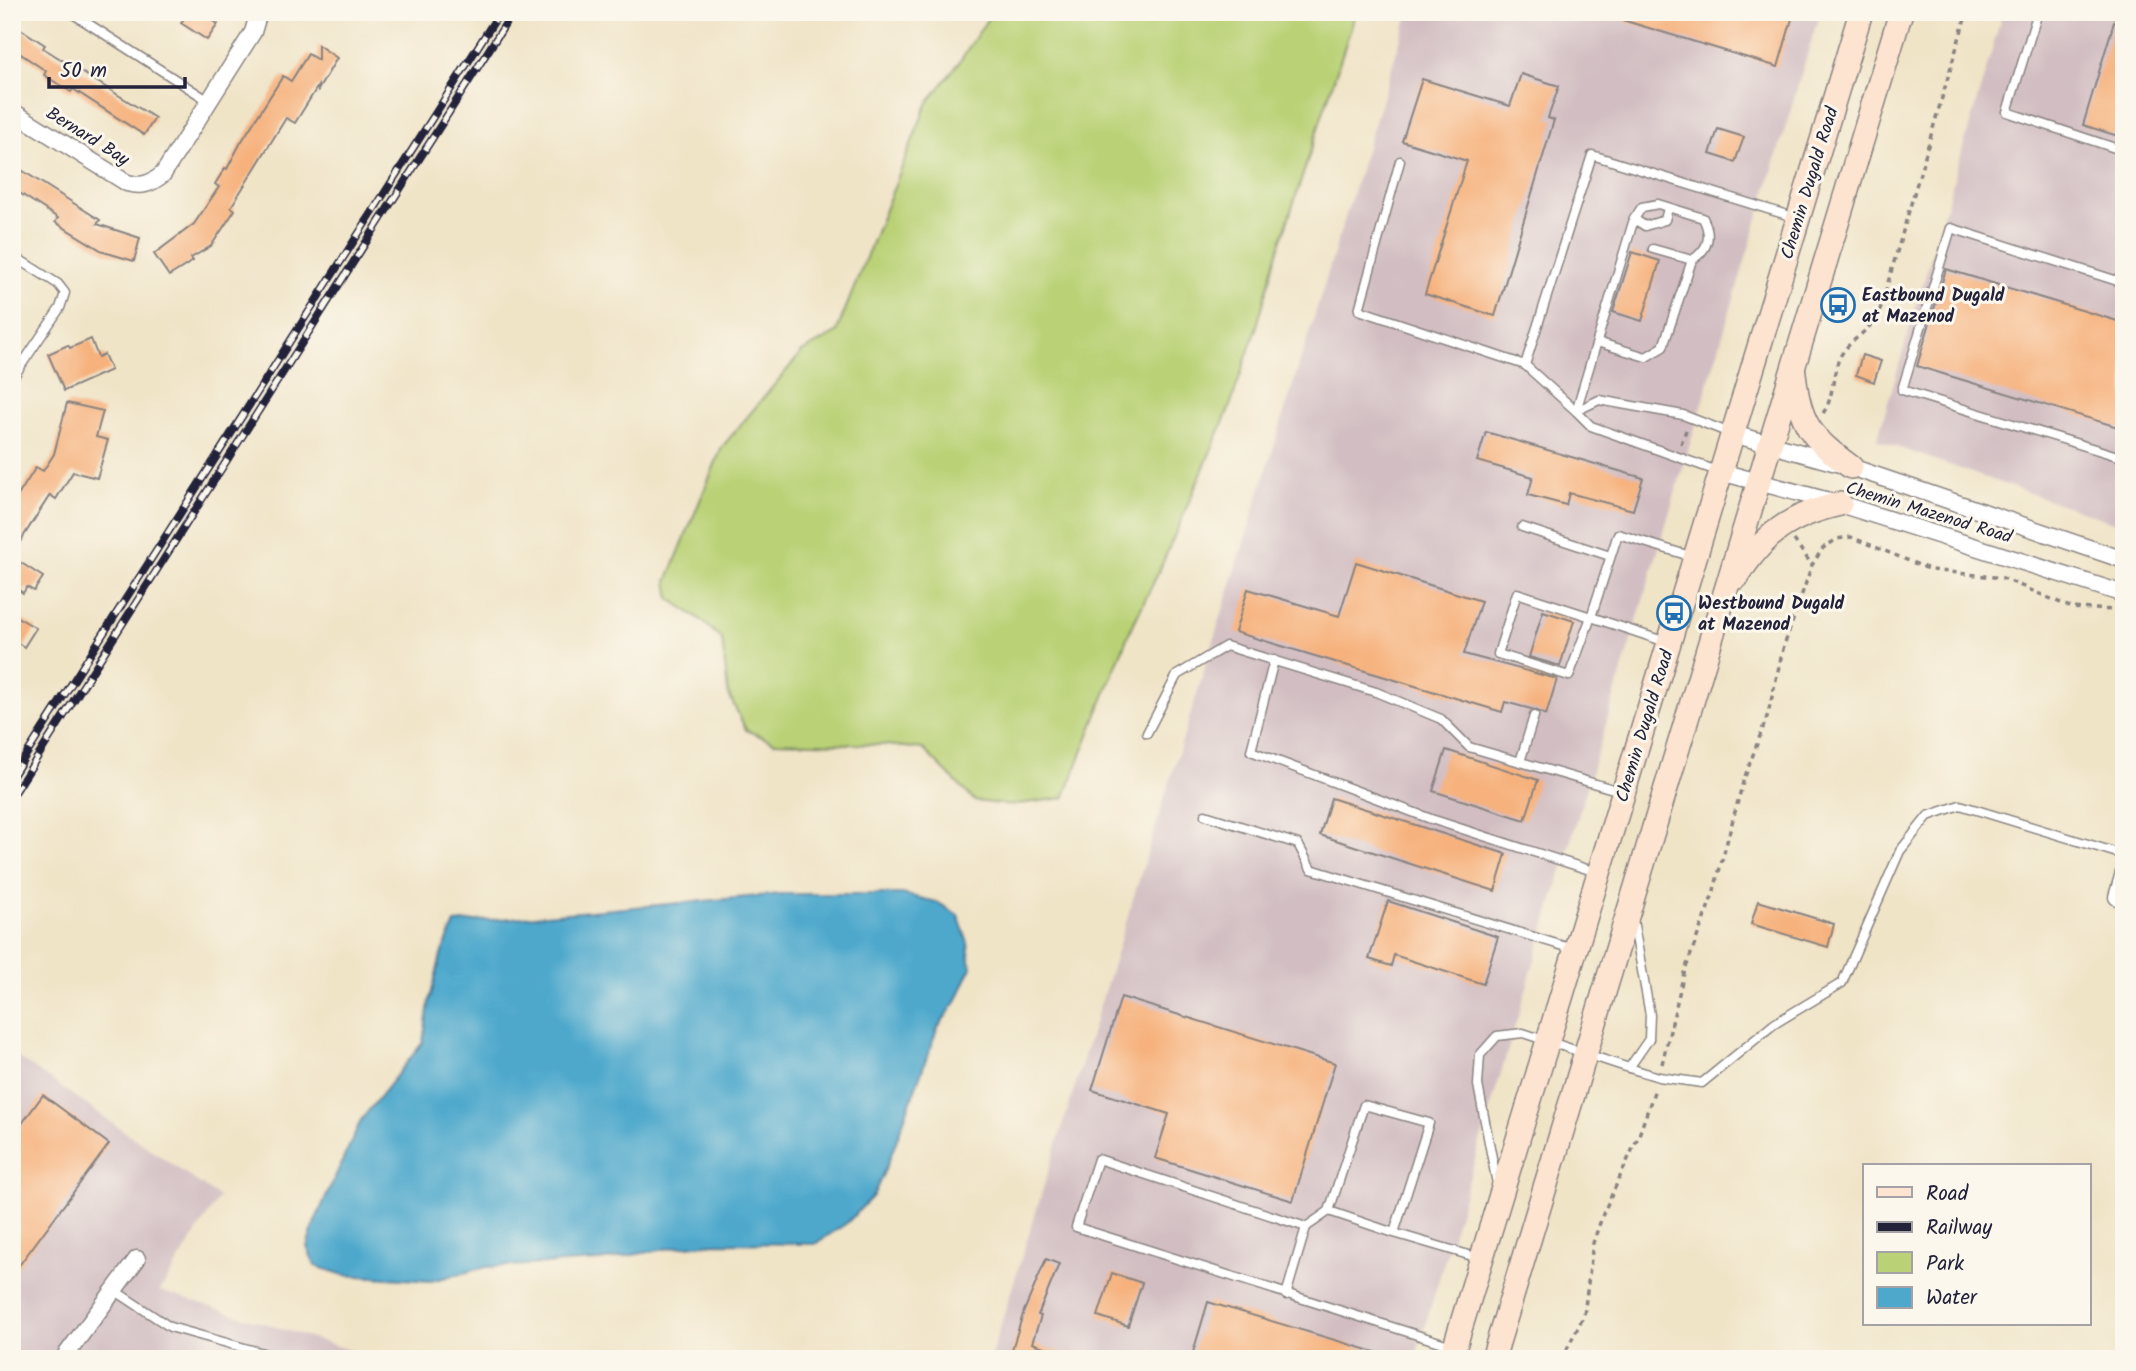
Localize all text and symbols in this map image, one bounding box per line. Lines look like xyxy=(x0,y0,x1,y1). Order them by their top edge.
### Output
scale bar xyxy=(49,46,186,90)
text: 50 m xyxy=(60,55,107,88)
street label: Bernard Bay xyxy=(40,100,135,175)
street label: Chemin Dugald Road xyxy=(1773,103,1848,263)
place label: Eastbound Dugald at Mazenod xyxy=(1862,282,2005,332)
bus stop icon: Eastbound Dugald at Mazenod xyxy=(1819,286,1857,324)
street label: Chemin Mazenod Road xyxy=(1842,474,2016,553)
place label: Westbound Dugald at Mazenod xyxy=(1698,590,1845,640)
bus stop icon: Westbound Dugald at Mazenod xyxy=(1655,594,1693,632)
street label: Chemin Dugald Road xyxy=(1608,646,1683,806)
legend xyxy=(1863,1164,2090,1326)
text: Road xyxy=(1926,1178,1969,1211)
text: Railway xyxy=(1926,1212,1992,1245)
text: Park xyxy=(1926,1248,1964,1281)
text: Water xyxy=(1926,1282,1978,1315)

